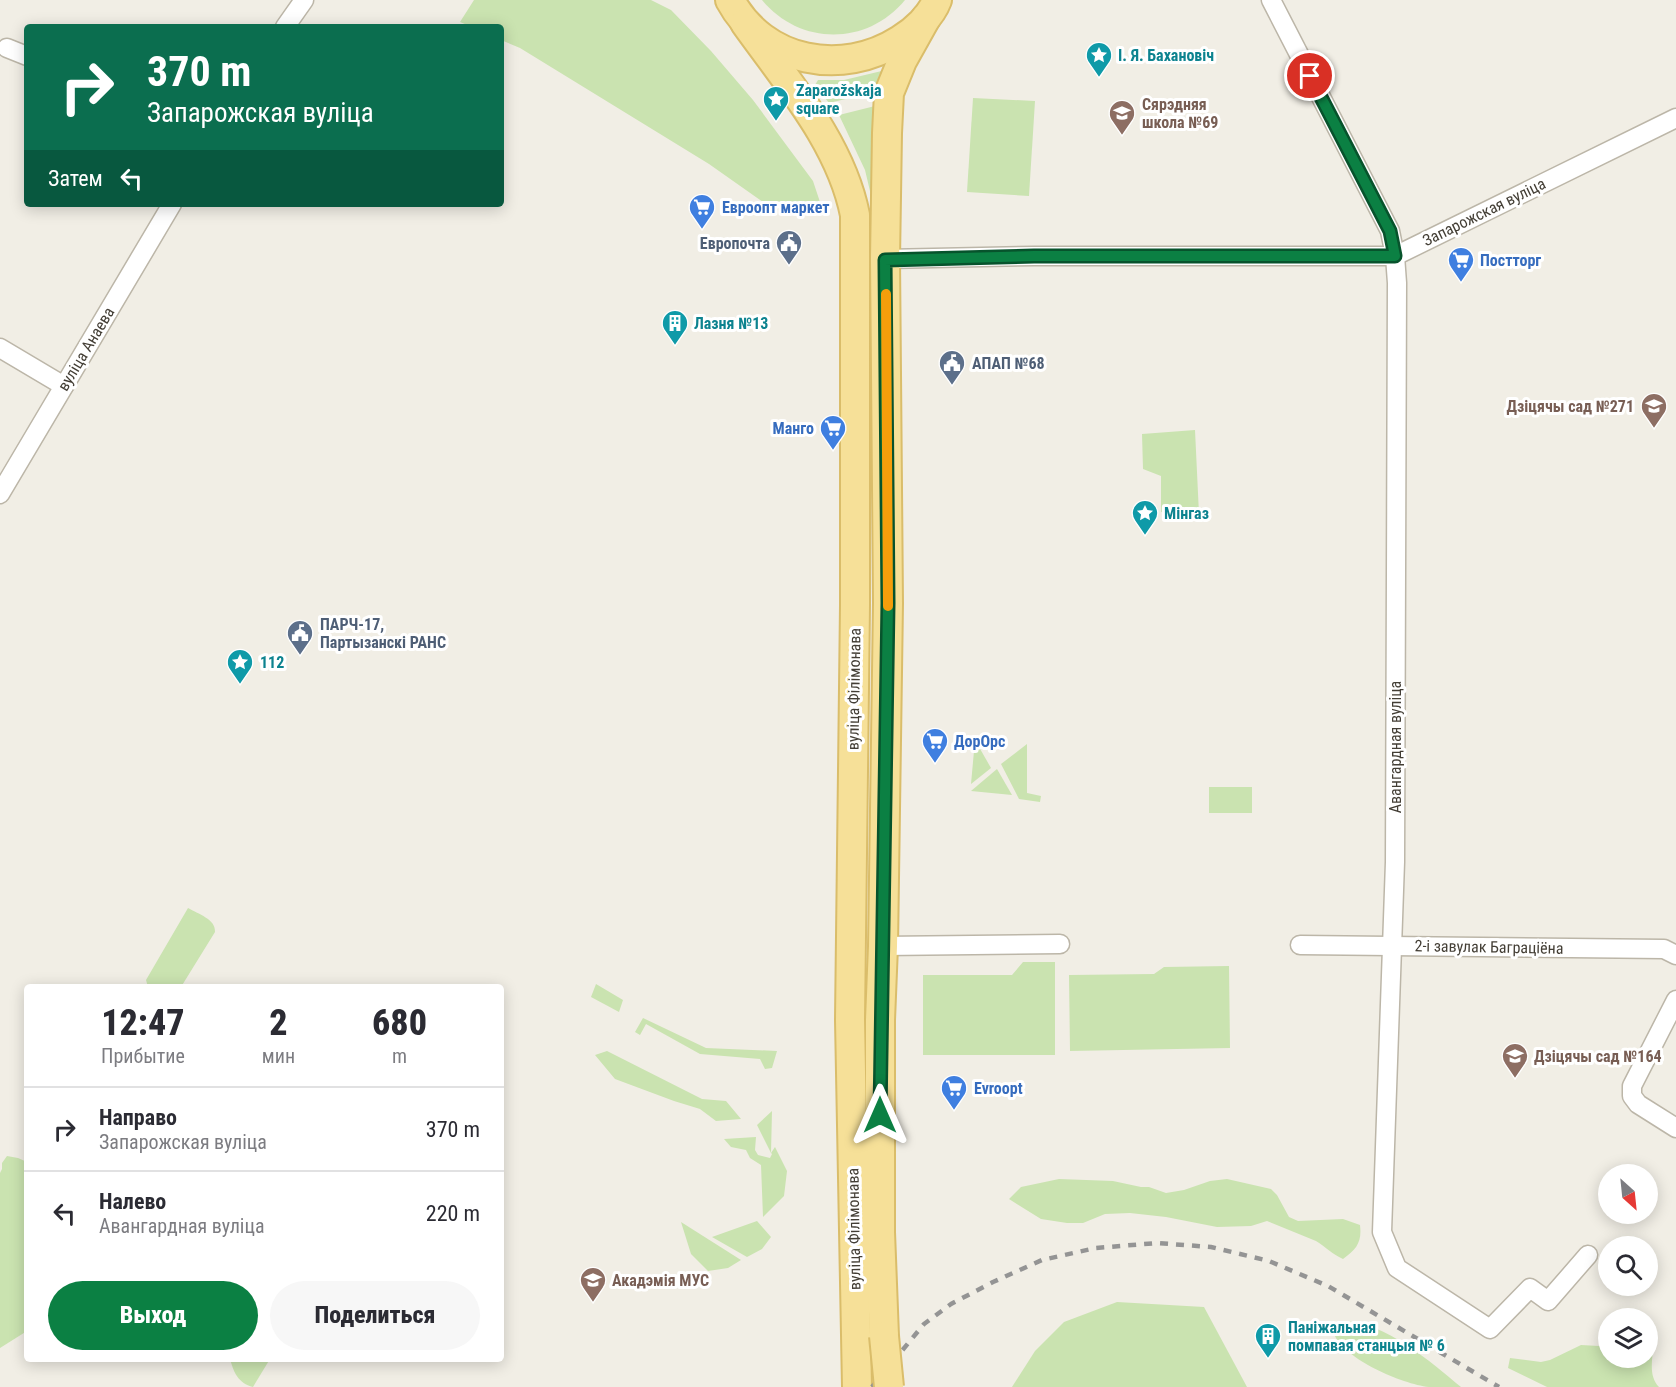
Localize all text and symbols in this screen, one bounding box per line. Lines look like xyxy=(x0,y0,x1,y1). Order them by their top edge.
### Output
place icon: І. Я. Бахановіч xyxy=(1084,40,1114,78)
place label: І. Я. Бахановіч xyxy=(1118,46,1214,65)
text: 370 m xyxy=(147,47,252,96)
icon: right xyxy=(48,48,126,126)
pin xyxy=(1284,50,1335,101)
icon: arrive xyxy=(1293,59,1326,92)
place label: Zaparožskaja square xyxy=(796,81,882,118)
place icon: Zaparožskaja square xyxy=(761,84,791,122)
place label: Сярэдняя школа №69 xyxy=(1142,95,1218,132)
text: Запарожская вуліца xyxy=(147,97,374,129)
school or university icon: Сярэдняя школа №69 xyxy=(1107,98,1137,136)
icon: left xyxy=(115,162,148,195)
text: Затем xyxy=(48,166,103,191)
street label: Запарожская вуліца xyxy=(1419,174,1549,250)
supermarket icon: Евроопт маркет xyxy=(687,192,717,230)
place label: Евроопт маркет xyxy=(722,198,829,217)
public building icon: Европочта xyxy=(774,228,804,266)
place label: Европочта xyxy=(700,234,770,253)
supermarket icon: Постторг xyxy=(1446,245,1476,283)
place label: Постторг xyxy=(1480,251,1541,270)
street label: вуліца Анаева xyxy=(54,304,118,394)
building icon: Лазня №13 xyxy=(660,308,690,346)
place label: Лазня №13 xyxy=(694,314,768,333)
public building icon: АПАП №68 xyxy=(937,348,967,386)
place label: АПАП №68 xyxy=(972,354,1045,373)
school or university icon: Дзіцячы сад №271 xyxy=(1639,391,1669,429)
place label: Дзіцячы сад №271 xyxy=(1506,397,1634,416)
supermarket icon: Манго xyxy=(818,413,848,451)
place label: Манго xyxy=(773,419,814,438)
place icon: Мінгаз xyxy=(1130,498,1160,536)
place label: Мінгаз xyxy=(1164,504,1209,523)
place label: ПАРЧ-17, Партызанскі РАНС xyxy=(320,615,446,652)
public building icon: ПАРЧ-17, Партызанскі РАНС xyxy=(285,618,315,656)
street label: вуліца Філімонава xyxy=(843,628,865,750)
place icon: 112 xyxy=(225,647,255,685)
place label: 112 xyxy=(260,653,284,672)
street label: Авангардная вуліца xyxy=(1386,681,1405,813)
supermarket icon: ДорОрс xyxy=(920,726,950,764)
place label: ДорОрс xyxy=(954,732,1005,751)
street label: 2-і завулак Баграціёна xyxy=(1414,936,1564,958)
text: 12:47 xyxy=(101,1002,185,1044)
text: 2 xyxy=(269,1002,288,1044)
text: 680 xyxy=(372,1002,427,1044)
school or university icon: Дзіцячы сад №164 xyxy=(1500,1041,1530,1079)
text: Прибытие xyxy=(101,1044,185,1068)
text: мин xyxy=(262,1044,295,1068)
text: m xyxy=(392,1044,407,1068)
place label: Дзіцячы сад №164 xyxy=(1534,1047,1662,1066)
supermarket icon: Evroopt xyxy=(939,1073,969,1111)
place label: Evroopt xyxy=(974,1079,1023,1098)
position arrow xyxy=(848,1083,912,1147)
text: Направо xyxy=(99,1105,177,1130)
icon: right xyxy=(48,1113,81,1146)
text: 370 m xyxy=(426,1117,480,1142)
text: Запарожская вуліца xyxy=(99,1130,267,1154)
north arrow xyxy=(1598,1164,1658,1224)
map controls xyxy=(1598,1164,1658,1368)
street label: вуліца Філімонава xyxy=(843,1168,865,1290)
text: Налево xyxy=(99,1189,166,1214)
icon: left xyxy=(48,1197,81,1230)
text: 220 m xyxy=(426,1201,480,1226)
text: Авангардная вуліца xyxy=(99,1214,265,1238)
button: search xyxy=(1598,1236,1658,1296)
school or university icon: Акадэмія МУС xyxy=(578,1265,608,1303)
place label: Акадэмія МУС xyxy=(612,1271,709,1290)
button: Выход xyxy=(48,1281,258,1350)
button: Поделиться xyxy=(270,1281,480,1350)
button: layers xyxy=(1598,1308,1658,1368)
place label: Паніжальная помпавая станцыя № 6 xyxy=(1288,1318,1445,1355)
building icon: Паніжальная помпавая станцыя № 6 xyxy=(1253,1321,1283,1359)

